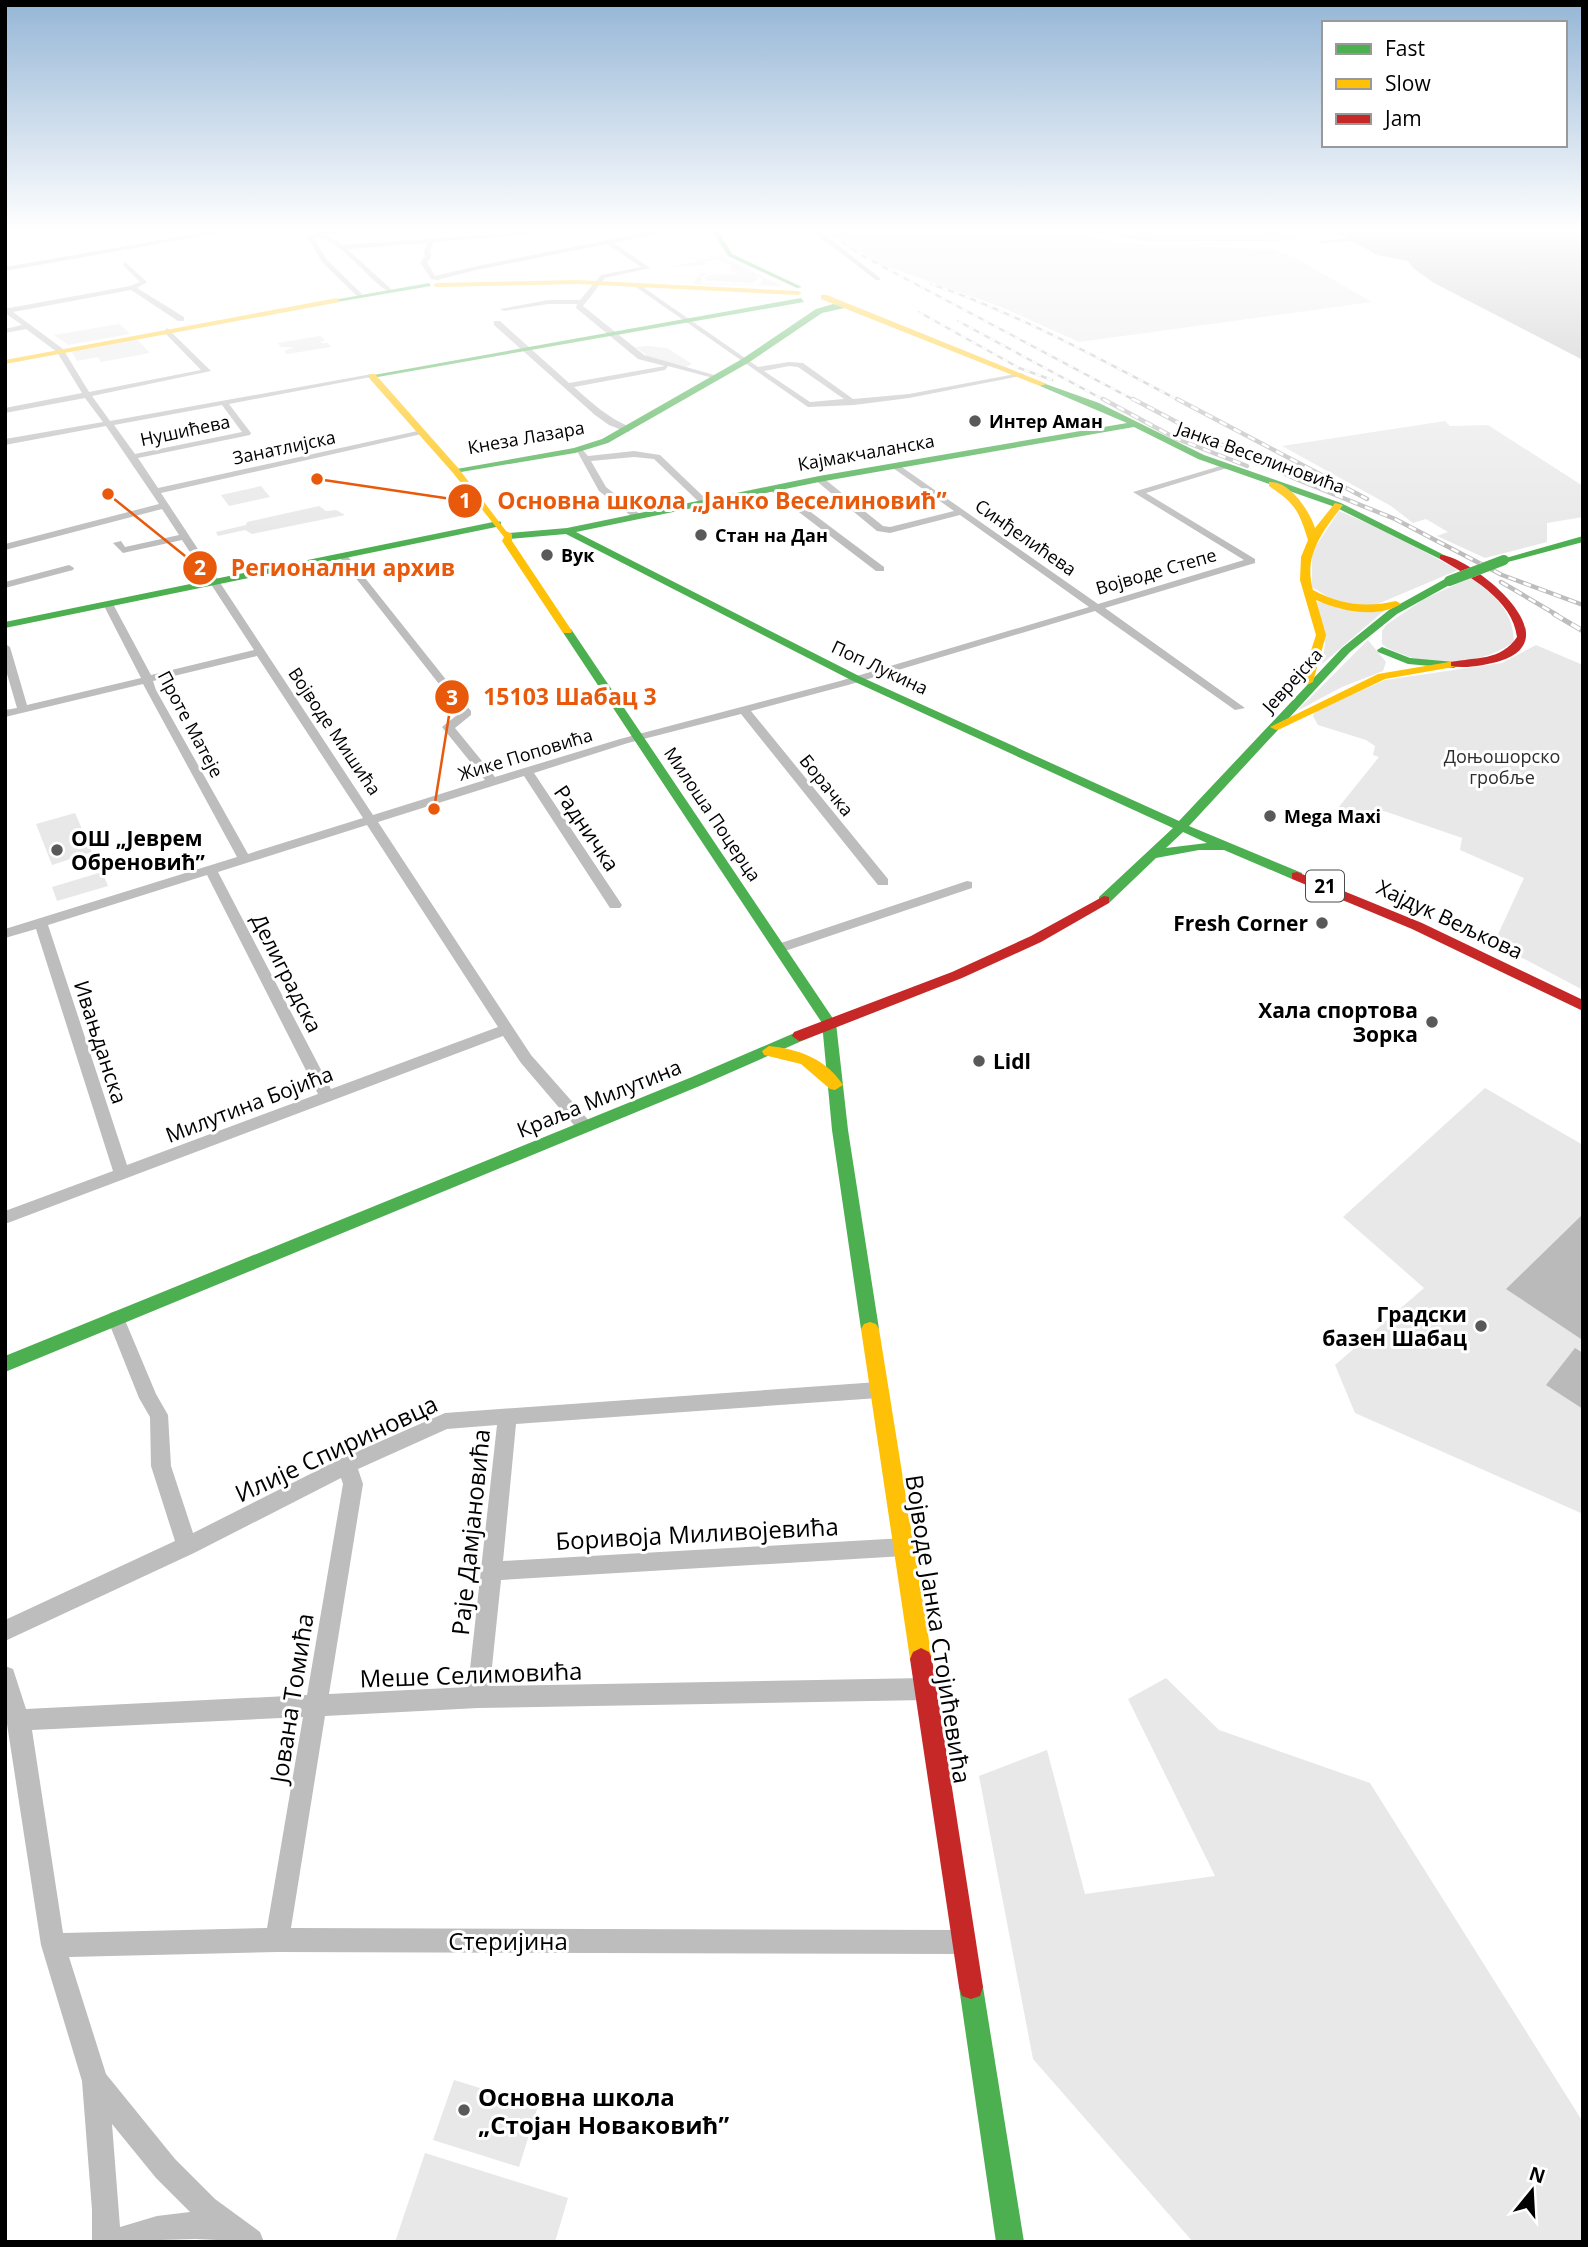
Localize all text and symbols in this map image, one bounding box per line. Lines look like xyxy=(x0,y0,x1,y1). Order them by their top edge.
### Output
legend xyxy=(1322,21,1567,147)
text: Fast xyxy=(1385,34,1425,62)
text: Slow xyxy=(1385,69,1431,97)
text: Jam xyxy=(1383,104,1422,132)
street label: Нушићева xyxy=(138,409,232,451)
place label: Интер Аман xyxy=(989,409,1103,433)
marker: Интер Аман xyxy=(967,413,983,429)
street label: Кнеза Лазара xyxy=(466,415,586,459)
street label: Јанка Веселиновића xyxy=(1172,415,1348,499)
street label: Занатлијска xyxy=(230,424,338,470)
street label: Кајмакчаланска xyxy=(796,428,936,476)
callout: Основна школа „Јанко Веселиновић” xyxy=(448,479,960,523)
text: Основна школа „Јанко Веселиновић” xyxy=(497,484,947,516)
text: 1 xyxy=(459,486,471,514)
street label: Синђелићева xyxy=(971,493,1081,581)
place label: Стан на Дан xyxy=(715,523,828,547)
marker: Стан на Дан xyxy=(693,527,709,543)
street label: Војводе Степе xyxy=(1093,542,1219,600)
place label: Вук xyxy=(561,543,595,567)
callout: Регионални архив xyxy=(182,546,469,590)
marker: Вук xyxy=(539,547,555,563)
text: Регионални архив xyxy=(231,551,455,583)
text: 2 xyxy=(194,553,206,581)
street label: Поп Лукина xyxy=(828,634,932,700)
street label: Јеврејска xyxy=(1255,643,1327,719)
street label: Војводе Мишића xyxy=(283,662,387,800)
street label: Проте Матеје xyxy=(153,666,229,782)
callout: 15103 Шабац 3 xyxy=(434,675,671,719)
text: 15103 Шабац 3 xyxy=(483,680,657,712)
text: 3 xyxy=(446,683,458,711)
street label: Жике Поповића xyxy=(455,722,595,786)
street label: Милоша Поцерца xyxy=(659,742,767,886)
park label: Доњошорско гробље xyxy=(1444,744,1560,789)
street label: Борачка xyxy=(795,749,859,821)
street label: Радничка xyxy=(548,779,626,877)
place label: Mega Maxi xyxy=(1284,804,1381,828)
marker: Mega Maxi xyxy=(1262,808,1278,824)
place label: ОШ „Јеврем Обреновић” xyxy=(71,824,206,876)
marker: ОШ „Јеврем Обреновић” xyxy=(49,842,65,858)
road number: 21 xyxy=(1306,870,1344,902)
street label: Хајдук Вељкова xyxy=(1372,873,1528,965)
street label: Делиградска xyxy=(245,909,329,1037)
place label: Fresh Corner xyxy=(1173,909,1308,937)
marker: Fresh Corner xyxy=(1314,915,1330,931)
street label: Ивањданска xyxy=(68,977,134,1107)
place label: Хала спортова Зорка xyxy=(1258,996,1418,1048)
marker: Хала спортова Зорка xyxy=(1424,1014,1440,1030)
place label: Lidl xyxy=(993,1047,1031,1075)
street label: Краља Милутина xyxy=(513,1052,685,1144)
marker: Lidl xyxy=(971,1053,987,1069)
street label: Милутина Бојића xyxy=(161,1059,337,1149)
place label: Градски базен Шабац xyxy=(1322,1300,1468,1352)
marker: Градски базен Шабац xyxy=(1473,1318,1489,1334)
street label: Илије Спириновца xyxy=(229,1387,443,1509)
street label: Раје Дамјановића xyxy=(443,1427,497,1637)
street label: Војводе Јанка Стојићевића xyxy=(898,1472,980,1786)
street label: Боривоја Миливојевића xyxy=(555,1509,839,1557)
street label: Јована Томића xyxy=(261,1611,321,1787)
street label: Меше Селимовића xyxy=(359,1654,583,1694)
street label: Стеријина xyxy=(448,1924,568,1957)
place label: Основна школа „Стојан Новаковић” xyxy=(478,2080,729,2141)
marker: Основна школа „Стојан Новаковић” xyxy=(456,2102,472,2118)
north arrow xyxy=(1497,2156,1567,2226)
text: N xyxy=(1526,2160,1549,2190)

